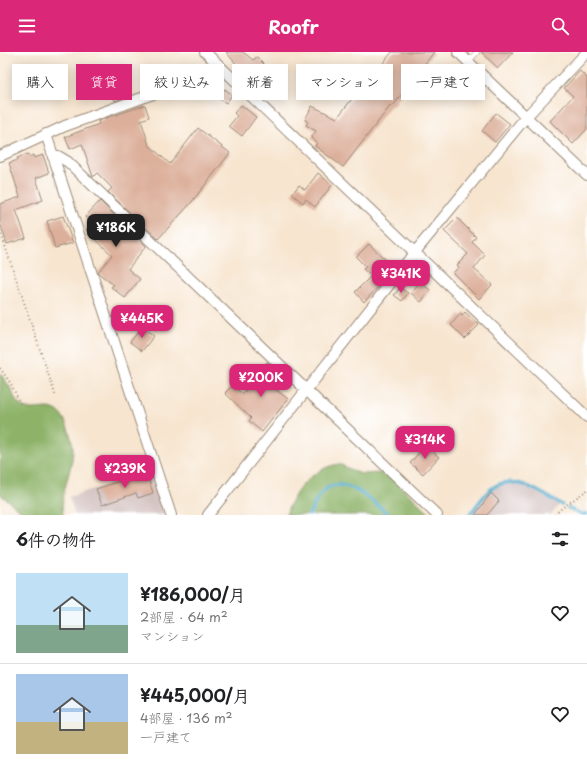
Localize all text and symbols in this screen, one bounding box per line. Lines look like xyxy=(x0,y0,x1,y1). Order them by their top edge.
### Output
text: Roofr xyxy=(268,13,319,40)
icon: menu xyxy=(16,15,38,37)
icon: search xyxy=(549,15,571,37)
chip: 購入 xyxy=(12,64,68,100)
chip: 賃貸 xyxy=(76,64,132,100)
chip: 絞り込み xyxy=(140,64,224,100)
chip: 新着 xyxy=(232,64,288,100)
chip: マンション xyxy=(296,64,393,100)
chip: 一戸建て xyxy=(401,64,485,100)
pin: ¥186K xyxy=(88,214,144,248)
text: ¥186K xyxy=(96,217,136,236)
pin: ¥341K xyxy=(373,260,429,294)
text: ¥341K xyxy=(381,263,421,282)
pin: ¥445K xyxy=(114,305,170,339)
text: ¥445K xyxy=(120,308,164,327)
pin: ¥200K xyxy=(233,364,289,398)
text: ¥200K xyxy=(238,367,284,386)
pin: ¥314K xyxy=(397,426,453,460)
text: ¥314K xyxy=(404,429,446,448)
pin: ¥239K xyxy=(97,455,153,489)
text: ¥239K xyxy=(104,458,146,477)
text: 6件の物件 xyxy=(16,526,96,552)
icon: filters xyxy=(549,528,571,550)
text: ¥186,000/月 xyxy=(140,581,245,607)
icon: home xyxy=(48,589,96,637)
icon: heart xyxy=(549,602,571,624)
text: 2部屋 · 64 m² xyxy=(140,607,228,626)
text: マンション xyxy=(140,626,204,645)
text: ¥445,000/月 xyxy=(140,682,250,708)
icon: home xyxy=(48,690,96,738)
icon: heart xyxy=(549,703,571,725)
text: 4部屋 · 136 m² xyxy=(140,708,233,727)
text: 一戸建て xyxy=(140,727,192,746)

